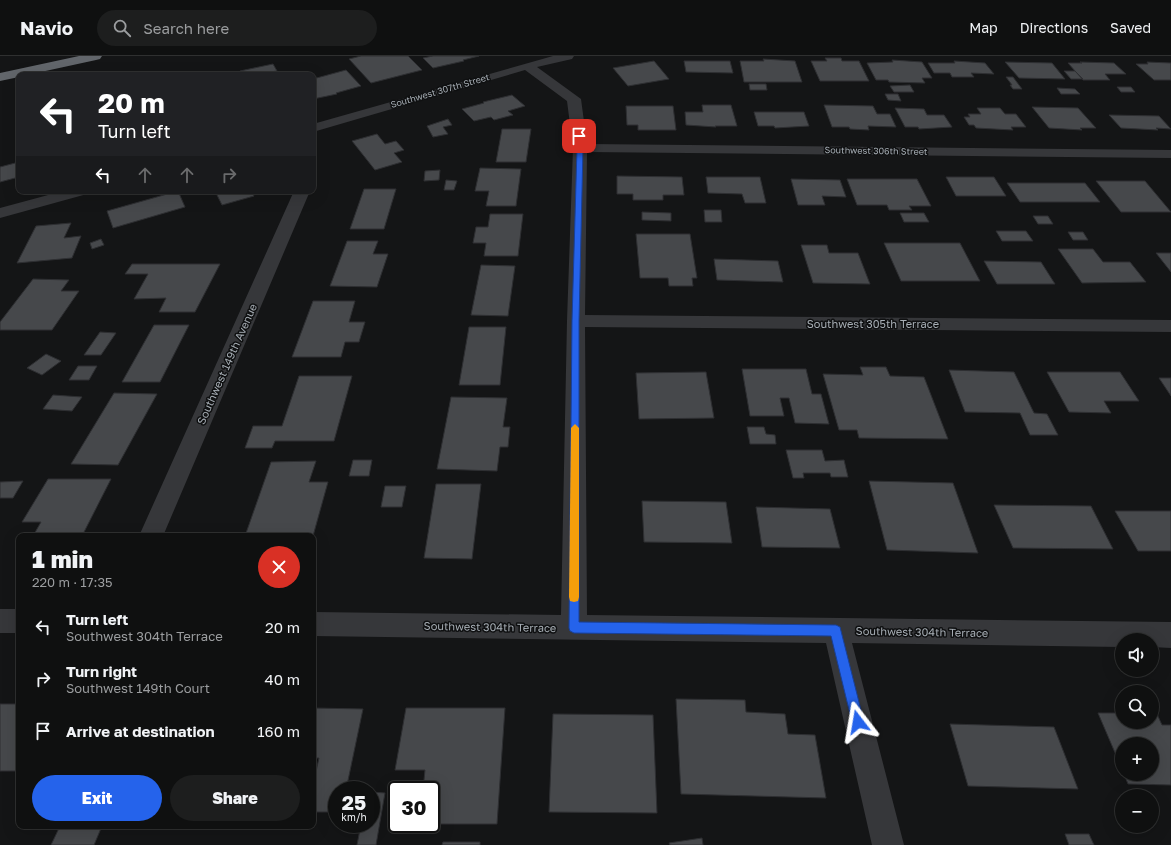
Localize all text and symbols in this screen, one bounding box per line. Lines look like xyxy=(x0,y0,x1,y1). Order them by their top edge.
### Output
search box xyxy=(97,10,377,46)
text: Navio xyxy=(20,16,73,39)
icon: search xyxy=(111,17,133,39)
text: Search here xyxy=(143,19,229,37)
text: Map xyxy=(969,19,998,36)
text: Directions xyxy=(1020,19,1088,36)
text: Saved xyxy=(1110,19,1151,36)
street label: Southwest 307th Street xyxy=(389,71,491,110)
text: 20 m xyxy=(98,86,165,119)
icon: left xyxy=(32,88,84,140)
pin xyxy=(562,119,596,153)
text: Turn left xyxy=(98,120,171,142)
icon: arrive xyxy=(568,125,590,147)
street label: Southwest 306th Street xyxy=(824,144,928,157)
icon: left xyxy=(92,164,114,186)
icon: ahead xyxy=(134,164,156,186)
icon: ahead xyxy=(176,164,198,186)
icon: right xyxy=(218,164,240,186)
street label: Southwest 149th Avenue xyxy=(194,301,259,426)
street label: Southwest 305th Terrace xyxy=(807,317,939,330)
text: 1 min xyxy=(32,544,93,573)
button: close xyxy=(258,546,300,588)
text: 220 m · 17:35 xyxy=(32,574,113,590)
text: Turn left xyxy=(66,610,128,628)
icon: left xyxy=(32,616,54,638)
text: 20 m xyxy=(265,618,300,636)
street label: Southwest 304th Terrace xyxy=(424,619,556,634)
street label: Southwest 304th Terrace xyxy=(856,624,988,639)
text: Southwest 304th Terrace xyxy=(66,628,223,644)
map controls xyxy=(1115,633,1159,833)
button: sound xyxy=(1115,633,1159,677)
text: Turn right xyxy=(66,662,137,680)
icon: right xyxy=(32,668,54,690)
text: 40 m xyxy=(265,670,300,688)
text: Southwest 149th Court xyxy=(66,680,210,696)
button: search xyxy=(1115,685,1159,729)
position arrow xyxy=(837,701,879,743)
icon: arrive xyxy=(32,720,54,742)
text: Arrive at destination xyxy=(66,722,215,740)
text: 160 m xyxy=(257,722,300,740)
button: + xyxy=(1115,737,1159,781)
button: Exit xyxy=(32,775,162,821)
button: Share xyxy=(170,775,300,821)
speed limit sign: 30 xyxy=(388,781,440,833)
button: − xyxy=(1115,789,1159,833)
text: 25 xyxy=(342,790,366,814)
text: km/h xyxy=(341,811,367,823)

